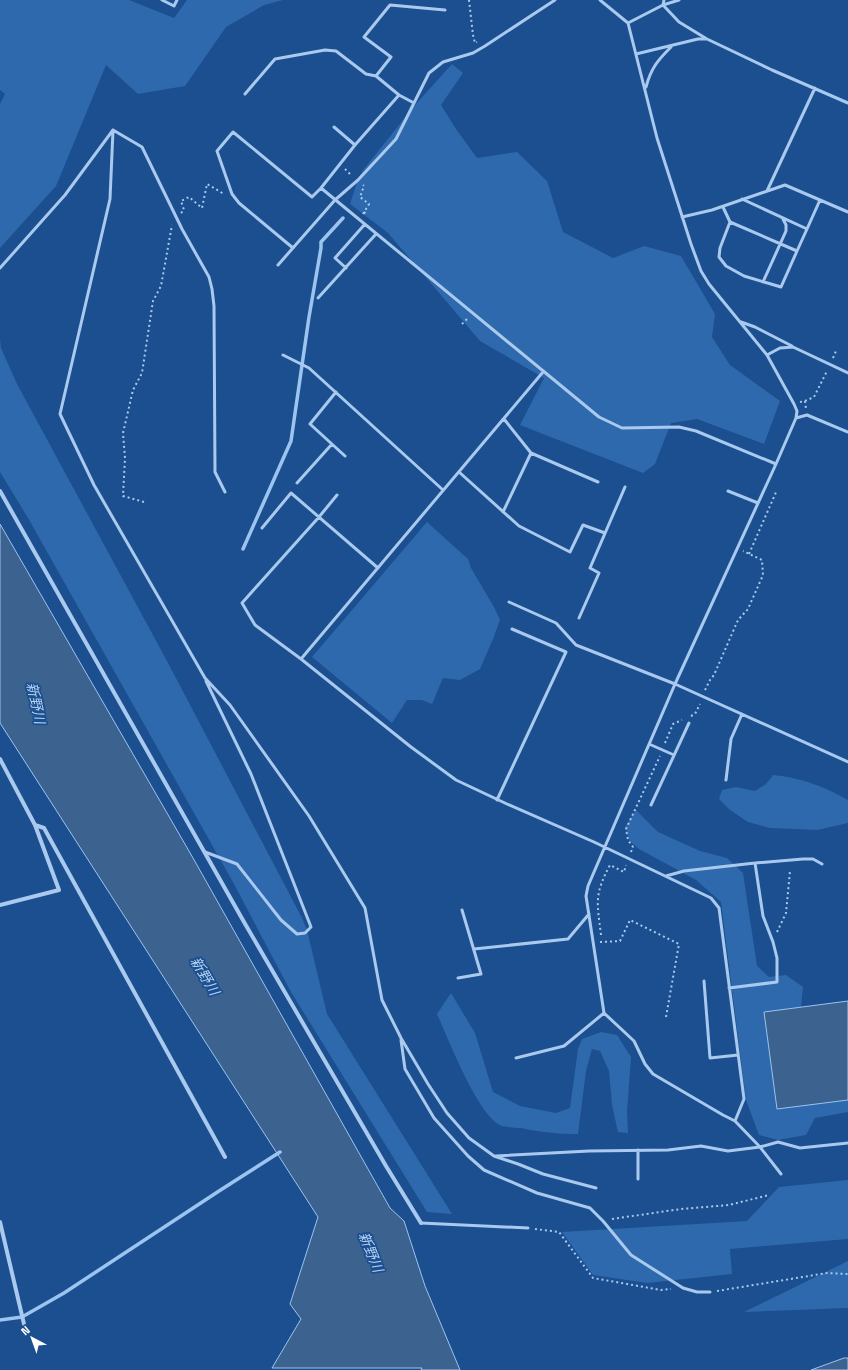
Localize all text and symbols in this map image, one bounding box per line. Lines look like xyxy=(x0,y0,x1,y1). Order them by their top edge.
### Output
water label: 新野川 xyxy=(23,681,50,727)
water label: 新野川 xyxy=(186,953,225,1000)
water label: 新野川 xyxy=(355,1229,388,1277)
north arrow xyxy=(12,1318,52,1358)
text: N xyxy=(18,1323,33,1338)

